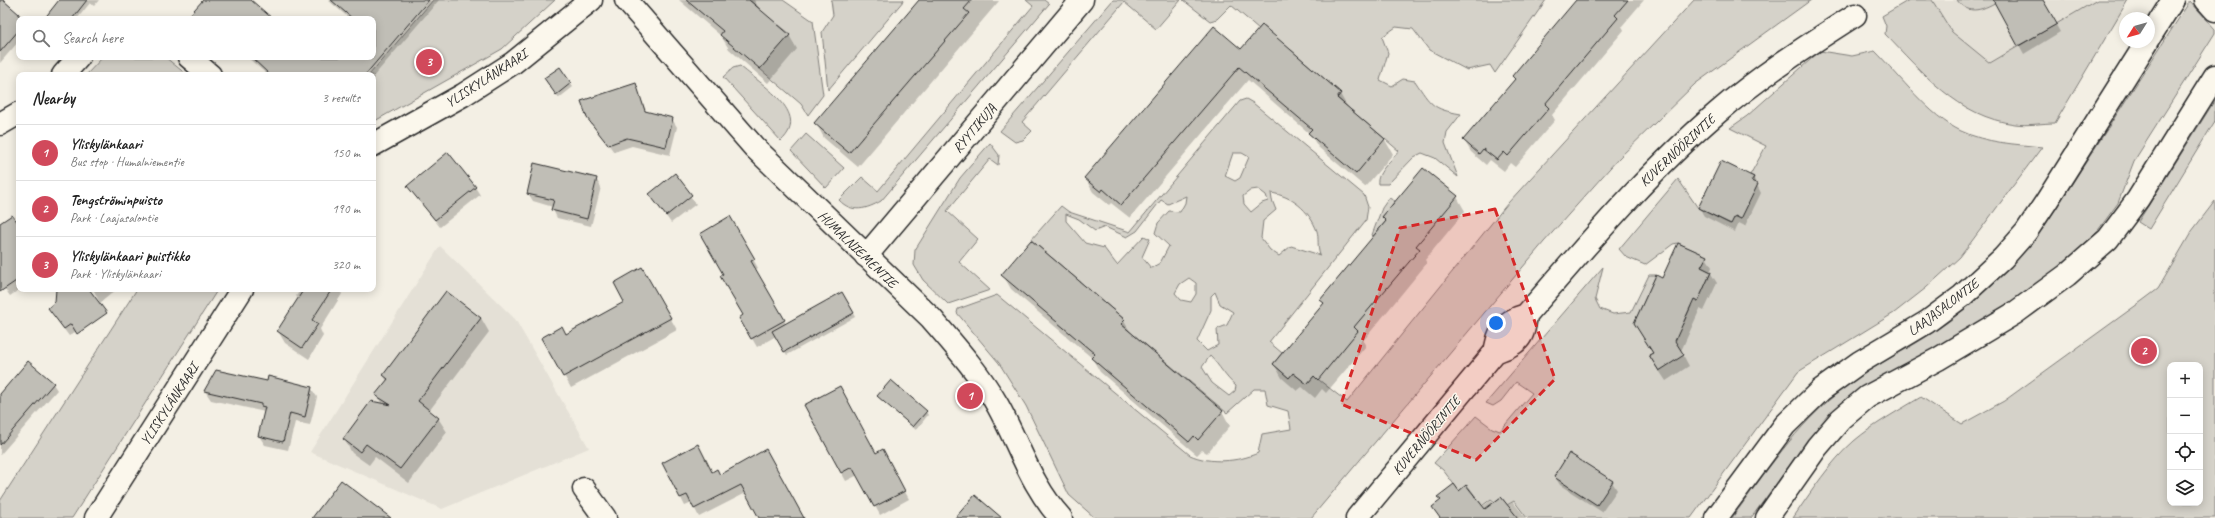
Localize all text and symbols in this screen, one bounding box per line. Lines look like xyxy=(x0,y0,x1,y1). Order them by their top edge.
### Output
north arrow xyxy=(2119,12,2155,48)
search box xyxy=(16,16,376,60)
icon: search xyxy=(30,27,52,49)
text: Search here xyxy=(62,29,123,48)
street label: YLISKYLÄNKAARI xyxy=(442,44,533,111)
pin: 3 xyxy=(416,47,442,77)
text: Nearby xyxy=(32,88,75,109)
text: 3 results xyxy=(322,90,360,106)
street label: RYYTIKUJA xyxy=(949,100,1000,156)
street label: KUVERNÖÖRINTIE xyxy=(1636,109,1721,190)
text: Yliskylänkaari xyxy=(70,135,142,154)
text: 1 xyxy=(42,145,48,161)
text: 150 m xyxy=(332,145,360,161)
text: Bus stop · Humalniementie xyxy=(70,154,184,170)
text: Tengströminpuisto xyxy=(70,191,162,210)
text: 2 xyxy=(42,201,48,217)
text: 190 m xyxy=(332,201,360,217)
street label: HUMALNIEMENTIE xyxy=(814,207,902,293)
text: Park · Laajasalontie xyxy=(70,210,157,226)
text: Yliskylänkaari puistikko xyxy=(70,247,190,266)
text: 3 xyxy=(42,257,48,273)
text: 320 m xyxy=(332,257,360,273)
text: Park · Yliskylänkaari xyxy=(70,266,161,282)
street label: LAAJASALONTIE xyxy=(1905,274,1983,340)
your location xyxy=(1486,313,1506,333)
pin: 2 xyxy=(2131,336,2157,366)
street label: YLISKYLÄNKAARI xyxy=(137,357,204,448)
map controls xyxy=(2167,362,2203,506)
button: + xyxy=(2167,362,2203,398)
pin: 1 xyxy=(957,381,983,411)
street label: KUVERNÖÖRINTIE xyxy=(1388,391,1466,478)
button: − xyxy=(2167,398,2203,434)
button: locate xyxy=(2167,434,2203,470)
button: layers xyxy=(2167,470,2203,506)

